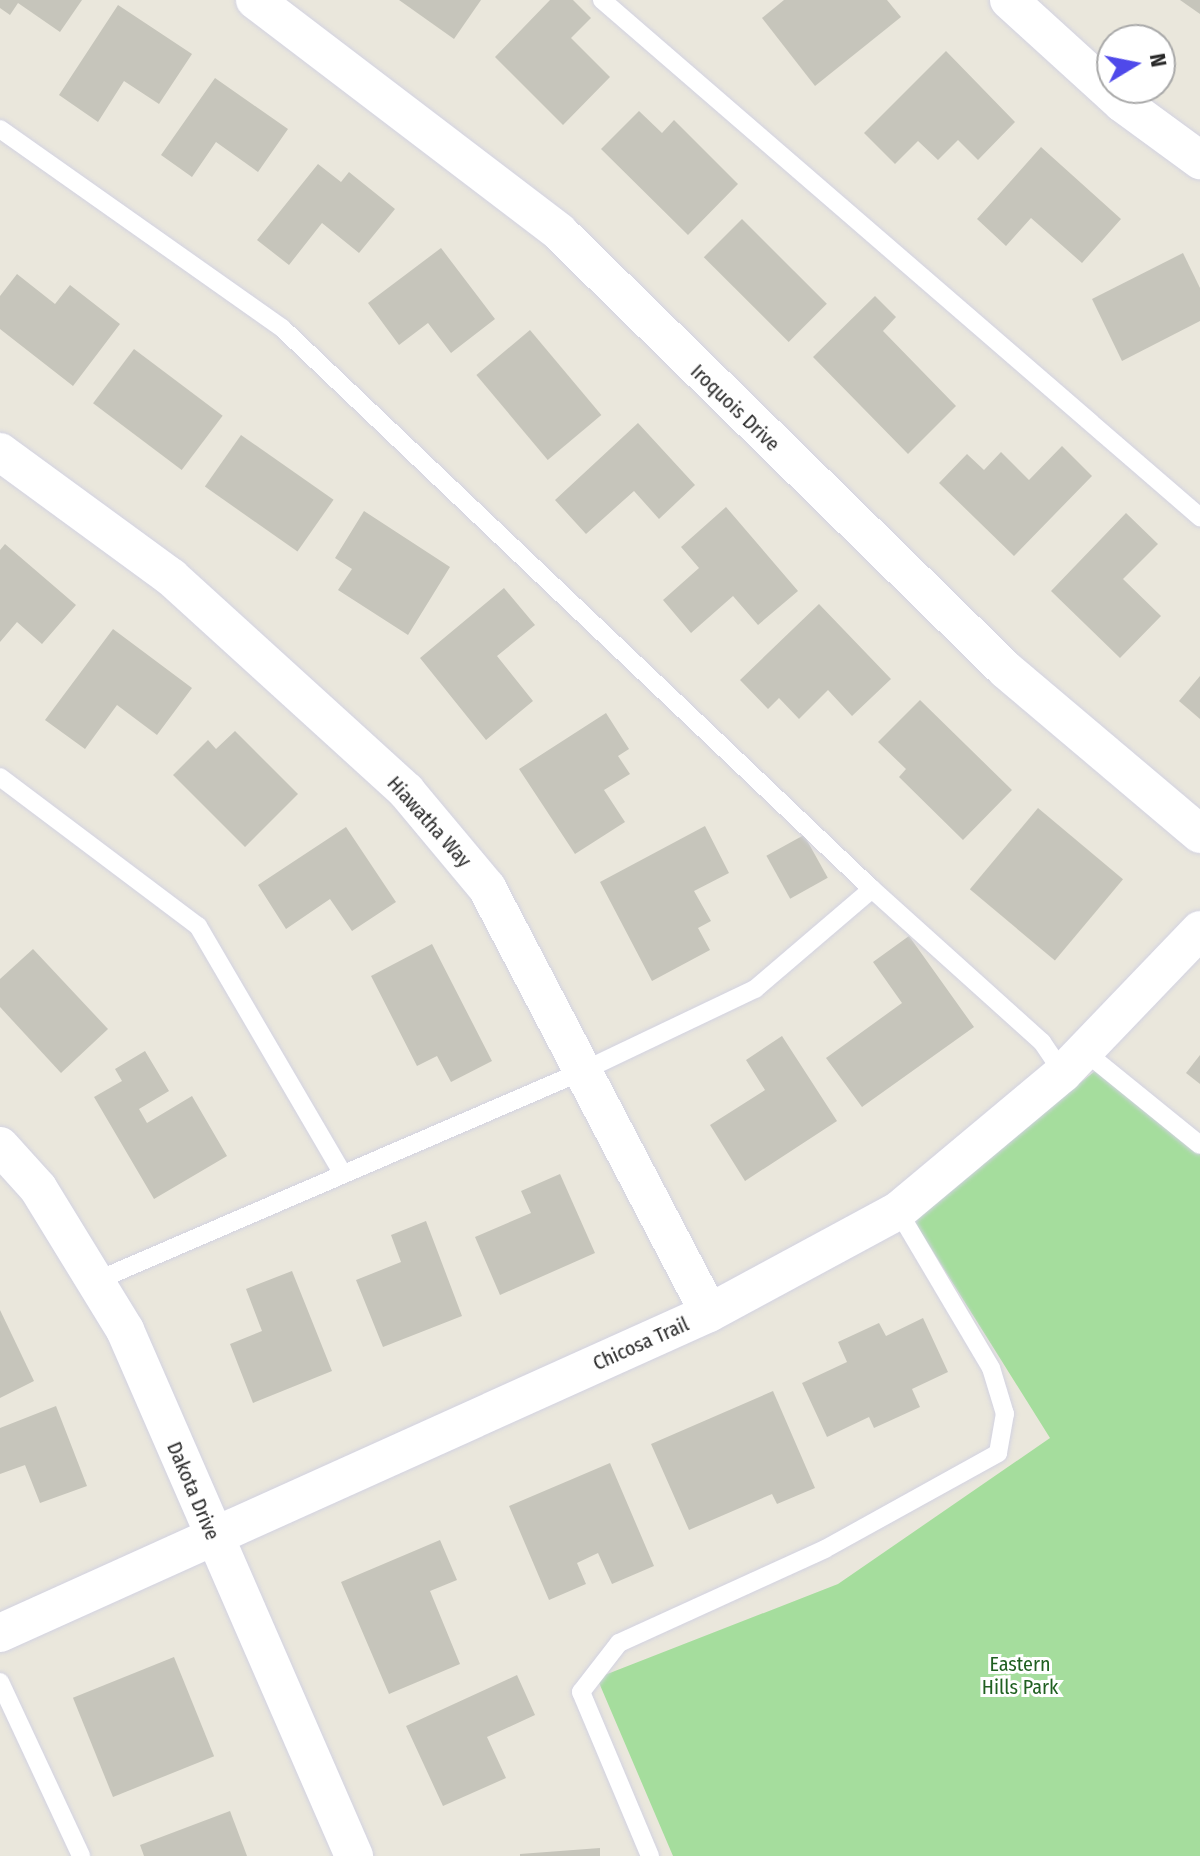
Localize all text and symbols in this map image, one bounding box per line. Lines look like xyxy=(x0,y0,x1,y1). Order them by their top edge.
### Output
north arrow xyxy=(1096,24,1176,104)
text: N xyxy=(1144,51,1173,69)
street label: Iroquois Drive xyxy=(685,360,785,456)
street label: Hiawatha Way xyxy=(382,772,476,872)
street label: Chicosa Trail xyxy=(589,1312,693,1376)
street label: Dakota Drive xyxy=(162,1438,224,1544)
park label: Eastern Hills Park xyxy=(982,1653,1058,1700)

